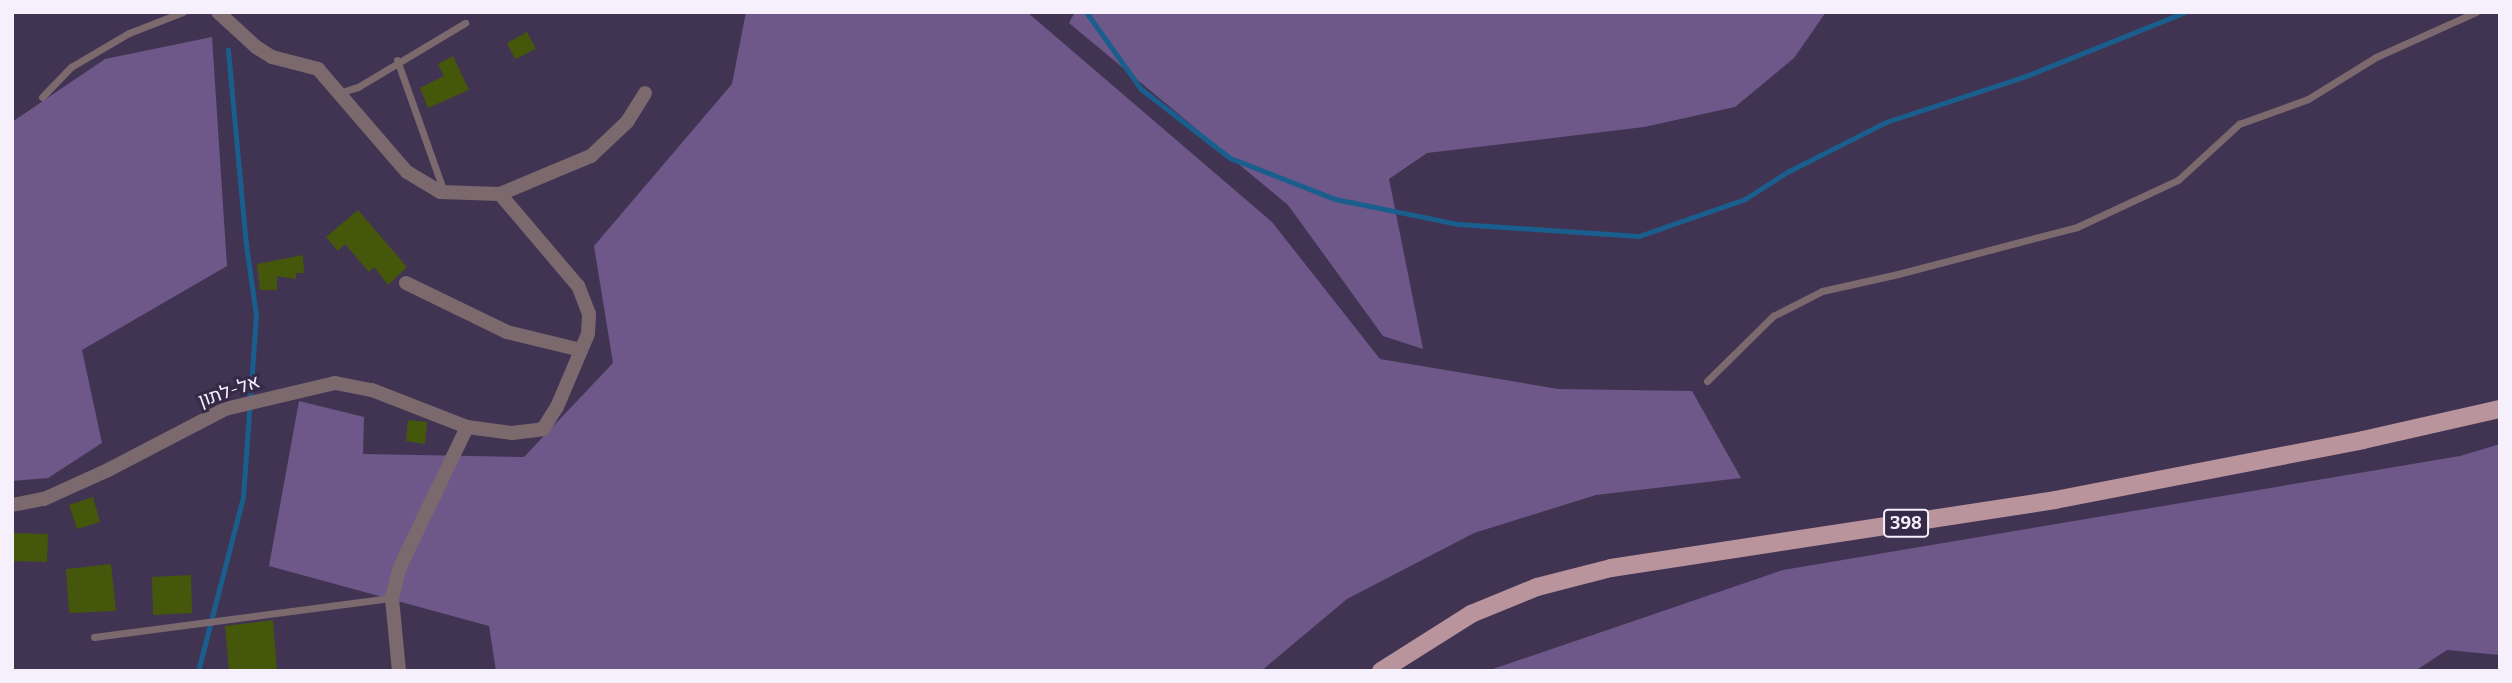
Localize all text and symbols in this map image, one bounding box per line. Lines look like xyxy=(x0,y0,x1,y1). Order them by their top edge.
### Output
street label: אל-לתון xyxy=(195,370,263,412)
road number: 398 xyxy=(1882,508,1930,538)

